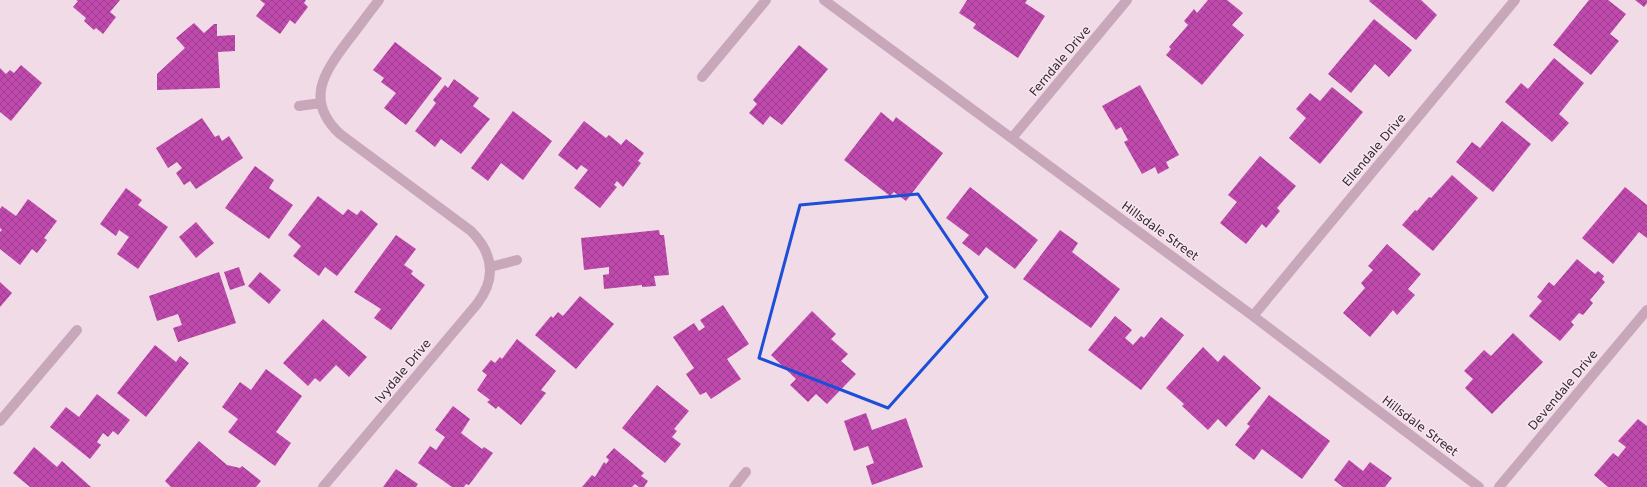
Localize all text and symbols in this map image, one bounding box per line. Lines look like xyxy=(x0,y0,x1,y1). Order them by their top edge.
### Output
street label: Ferndale Drive xyxy=(1027,23,1093,99)
street label: Ellendale Drive xyxy=(1339,111,1409,189)
street label: Hillsdale Street xyxy=(1119,199,1201,264)
street label: Ivydale Drive xyxy=(372,336,434,406)
street label: Devendale Drive xyxy=(1525,347,1601,433)
street label: Hillsdale Street xyxy=(1379,393,1461,459)

